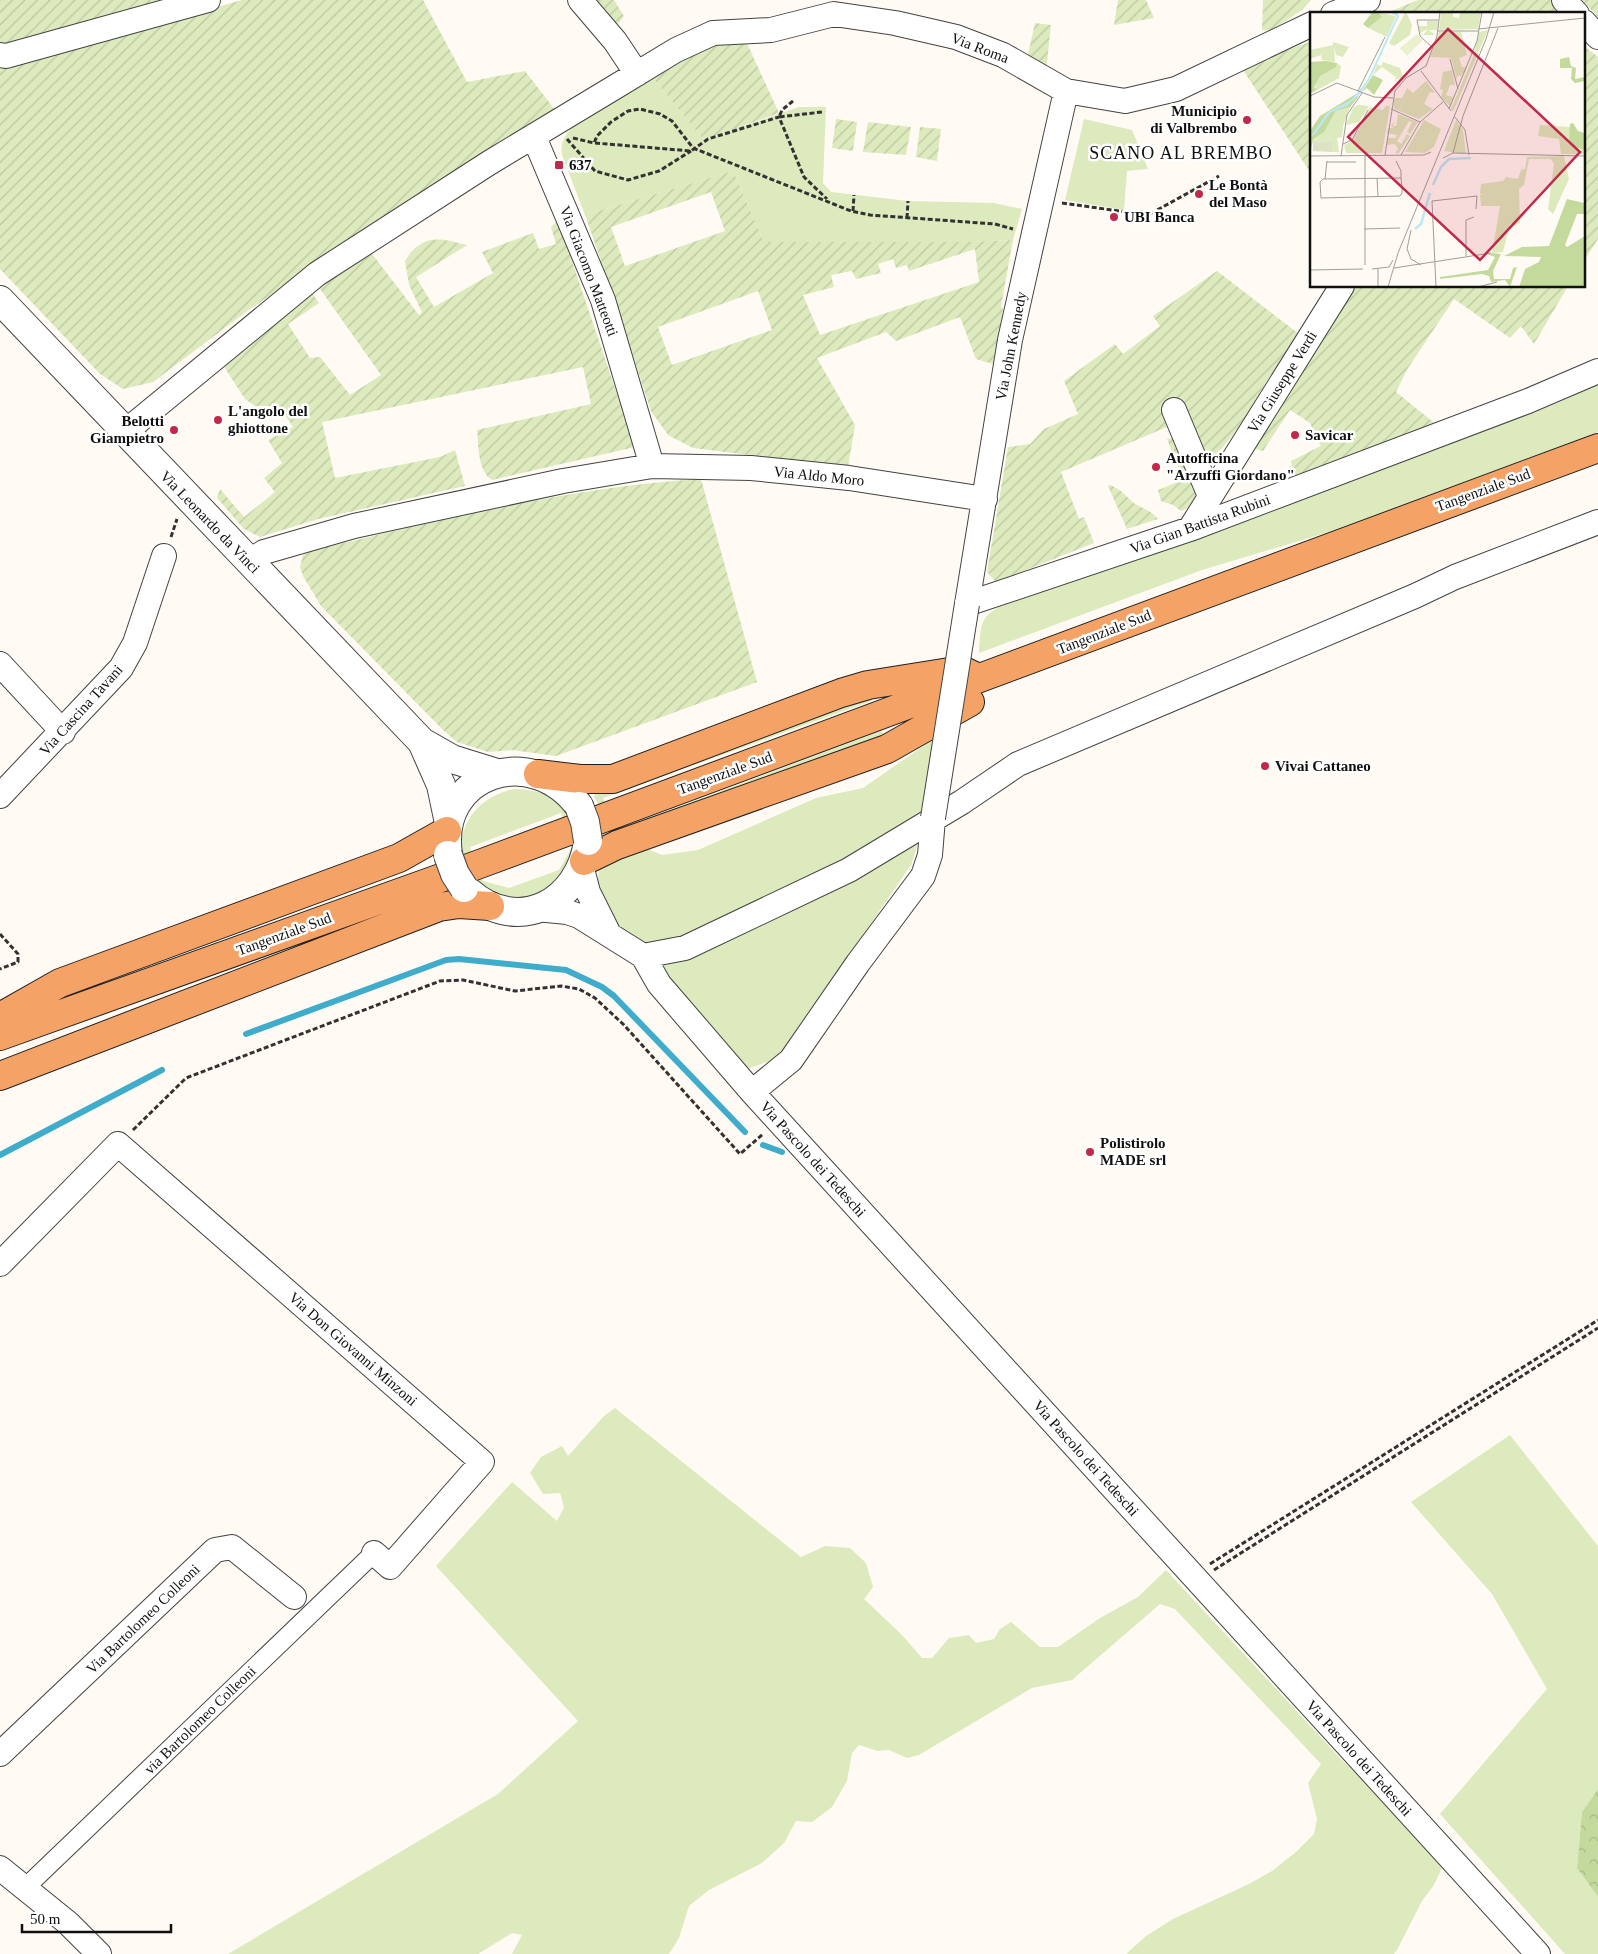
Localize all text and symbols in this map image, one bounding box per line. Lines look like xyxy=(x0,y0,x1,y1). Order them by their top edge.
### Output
inset map xyxy=(1310,12,1586,288)
street label: Via Roma xyxy=(949,30,1011,66)
place label: Municipio di Valbrembo xyxy=(1150,103,1237,136)
marker: Municipio di Valbrembo xyxy=(1241,114,1253,126)
district label: SCANO AL BREMBO xyxy=(1089,143,1273,163)
place label: 637 xyxy=(569,157,592,173)
marker: 637 xyxy=(553,159,565,171)
place label: Le Bontà del Maso xyxy=(1209,177,1268,210)
marker: Le Bontà del Maso xyxy=(1193,188,1205,200)
street label: Via Giacomo Matteotti xyxy=(557,204,621,338)
place label: UBI Banca xyxy=(1124,209,1195,225)
marker: UBI Banca xyxy=(1108,211,1120,223)
street label: Via John Kennedy xyxy=(993,290,1030,402)
street label: Via Giuseppe Verdi xyxy=(1244,328,1320,436)
place label: L'angolo del ghiottone xyxy=(228,403,308,436)
place label: Belotti Giampietro xyxy=(90,413,164,446)
marker: L'angolo del ghiottone xyxy=(212,414,224,426)
marker: Belotti Giampietro xyxy=(168,424,180,436)
place label: Savicar xyxy=(1305,427,1354,443)
marker: Savicar xyxy=(1289,429,1301,441)
place label: Autofficina "Arzuffi Giordano" xyxy=(1166,450,1295,483)
marker: Autofficina "Arzuffi Giordano" xyxy=(1150,461,1162,473)
street label: Via Aldo Moro xyxy=(773,463,865,489)
street label: Tangenziale Sud xyxy=(1434,465,1533,515)
street label: Via Leonardo da Vinci xyxy=(157,468,263,576)
street label: Via Gian Battista Rubini xyxy=(1128,491,1272,557)
street label: Tangenziale Sud xyxy=(1055,607,1154,657)
street label: Via Cascina Tavani xyxy=(36,662,126,758)
street label: Tangenziale Sud xyxy=(676,748,775,798)
place label: Vivai Cattaneo xyxy=(1275,758,1371,774)
marker: Vivai Cattaneo xyxy=(1259,760,1271,772)
street label: Tangenziale Sud xyxy=(235,909,334,959)
street label: Via Pascolo dei Tedeschi xyxy=(757,1098,869,1220)
place label: Polistirolo MADE srl xyxy=(1100,1135,1166,1168)
marker: Polistirolo MADE srl xyxy=(1084,1146,1096,1158)
street label: Via Don Giovanni Minzoni xyxy=(286,1289,420,1409)
street label: Via Pascolo dei Tedeschi xyxy=(1030,1397,1142,1519)
street label: Via Bartolomeo Colleoni xyxy=(83,1561,203,1677)
street label: via Bartolomeo Colleoni xyxy=(141,1663,259,1777)
street label: Via Pascolo dei Tedeschi xyxy=(1303,1697,1415,1819)
scale bar xyxy=(22,1902,171,1934)
text: 50 m xyxy=(30,1911,61,1927)

